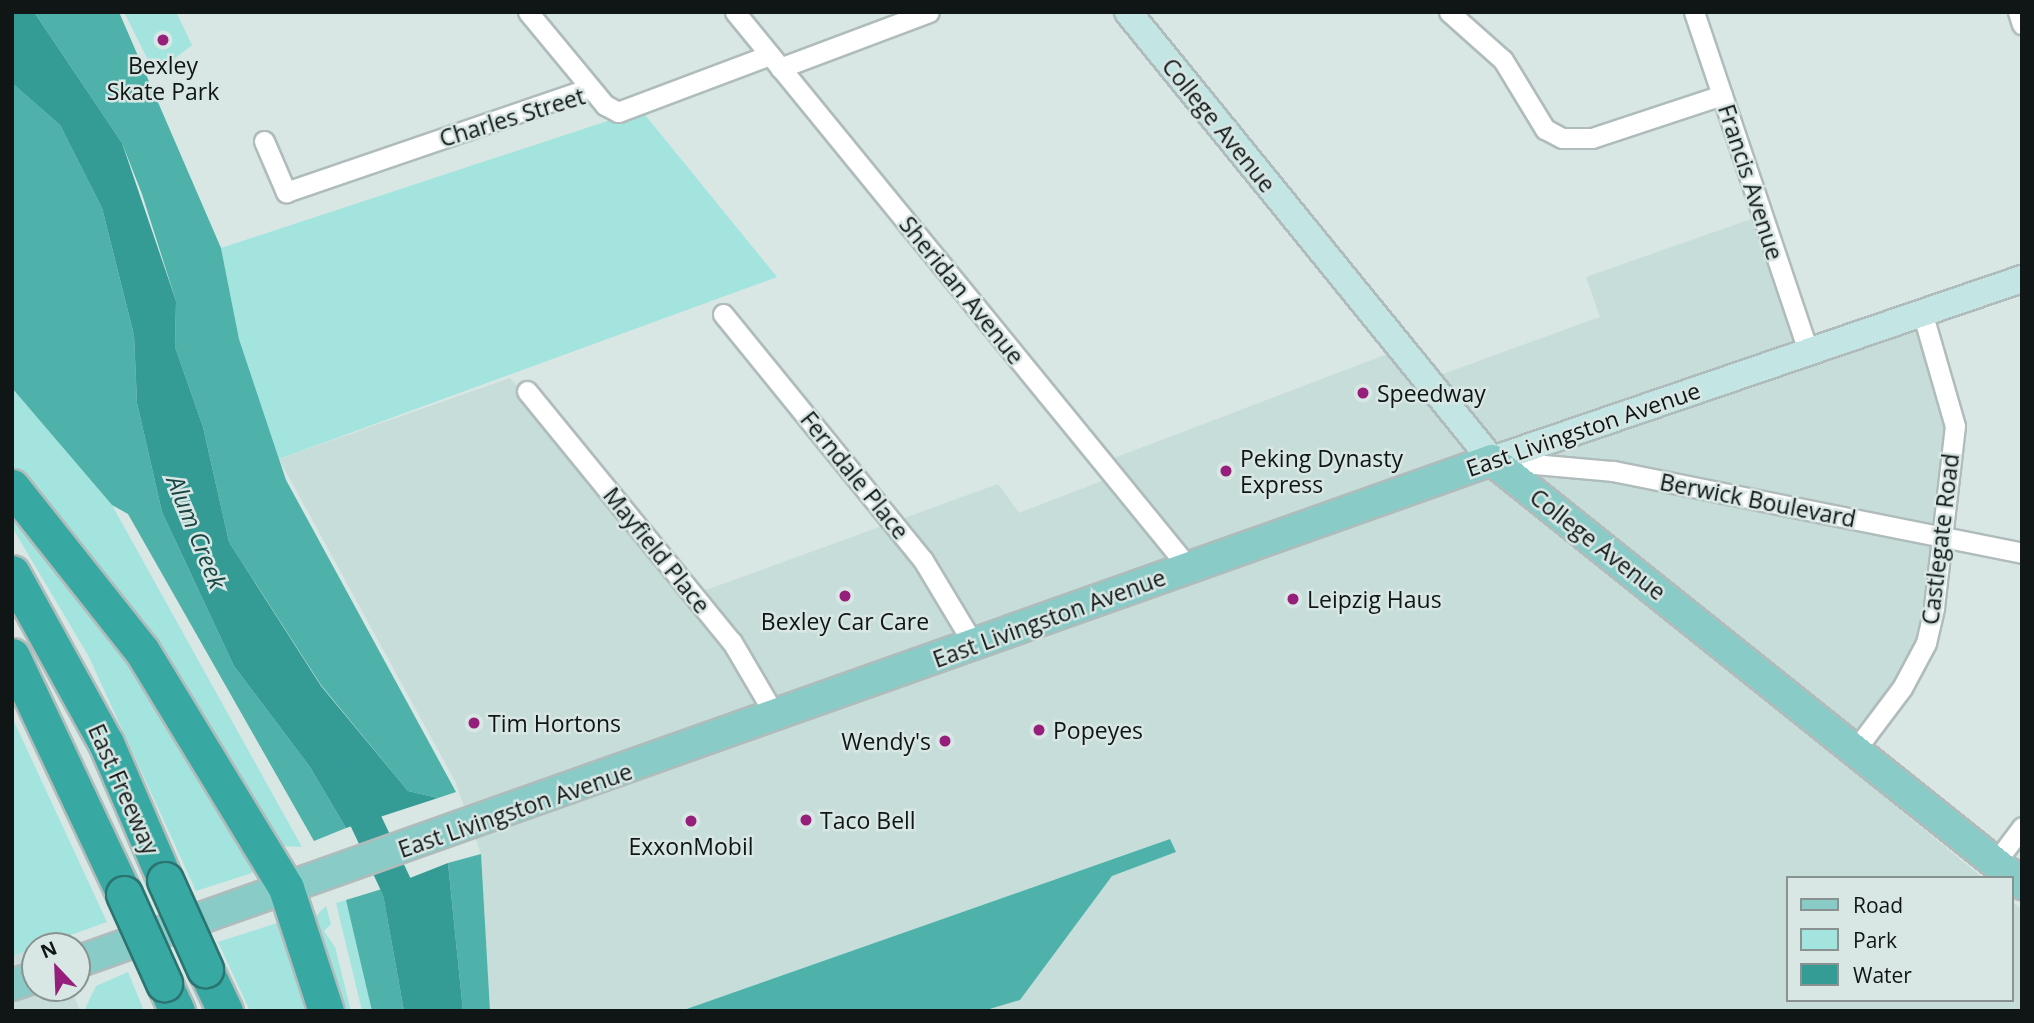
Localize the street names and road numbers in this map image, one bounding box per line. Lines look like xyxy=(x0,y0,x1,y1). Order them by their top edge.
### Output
street label: College Avenue xyxy=(1157,52,1281,198)
street label: Charles Street xyxy=(436,82,588,152)
street label: Francis Avenue xyxy=(1713,101,1789,263)
street label: Sheridan Avenue xyxy=(894,211,1030,369)
street label: East Livingston Avenue xyxy=(1462,376,1704,482)
street label: Ferndale Place xyxy=(795,406,915,544)
street label: Castlegate Road xyxy=(1916,452,1964,626)
street label: Berwick Boulevard xyxy=(1658,467,1858,533)
street label: Mayfield Place xyxy=(598,482,716,618)
street label: College Avenue xyxy=(1525,483,1671,605)
street label: East Livingston Avenue xyxy=(929,563,1169,673)
street label: East Freeway xyxy=(83,719,165,859)
street label: East Livingston Avenue xyxy=(394,757,636,863)

